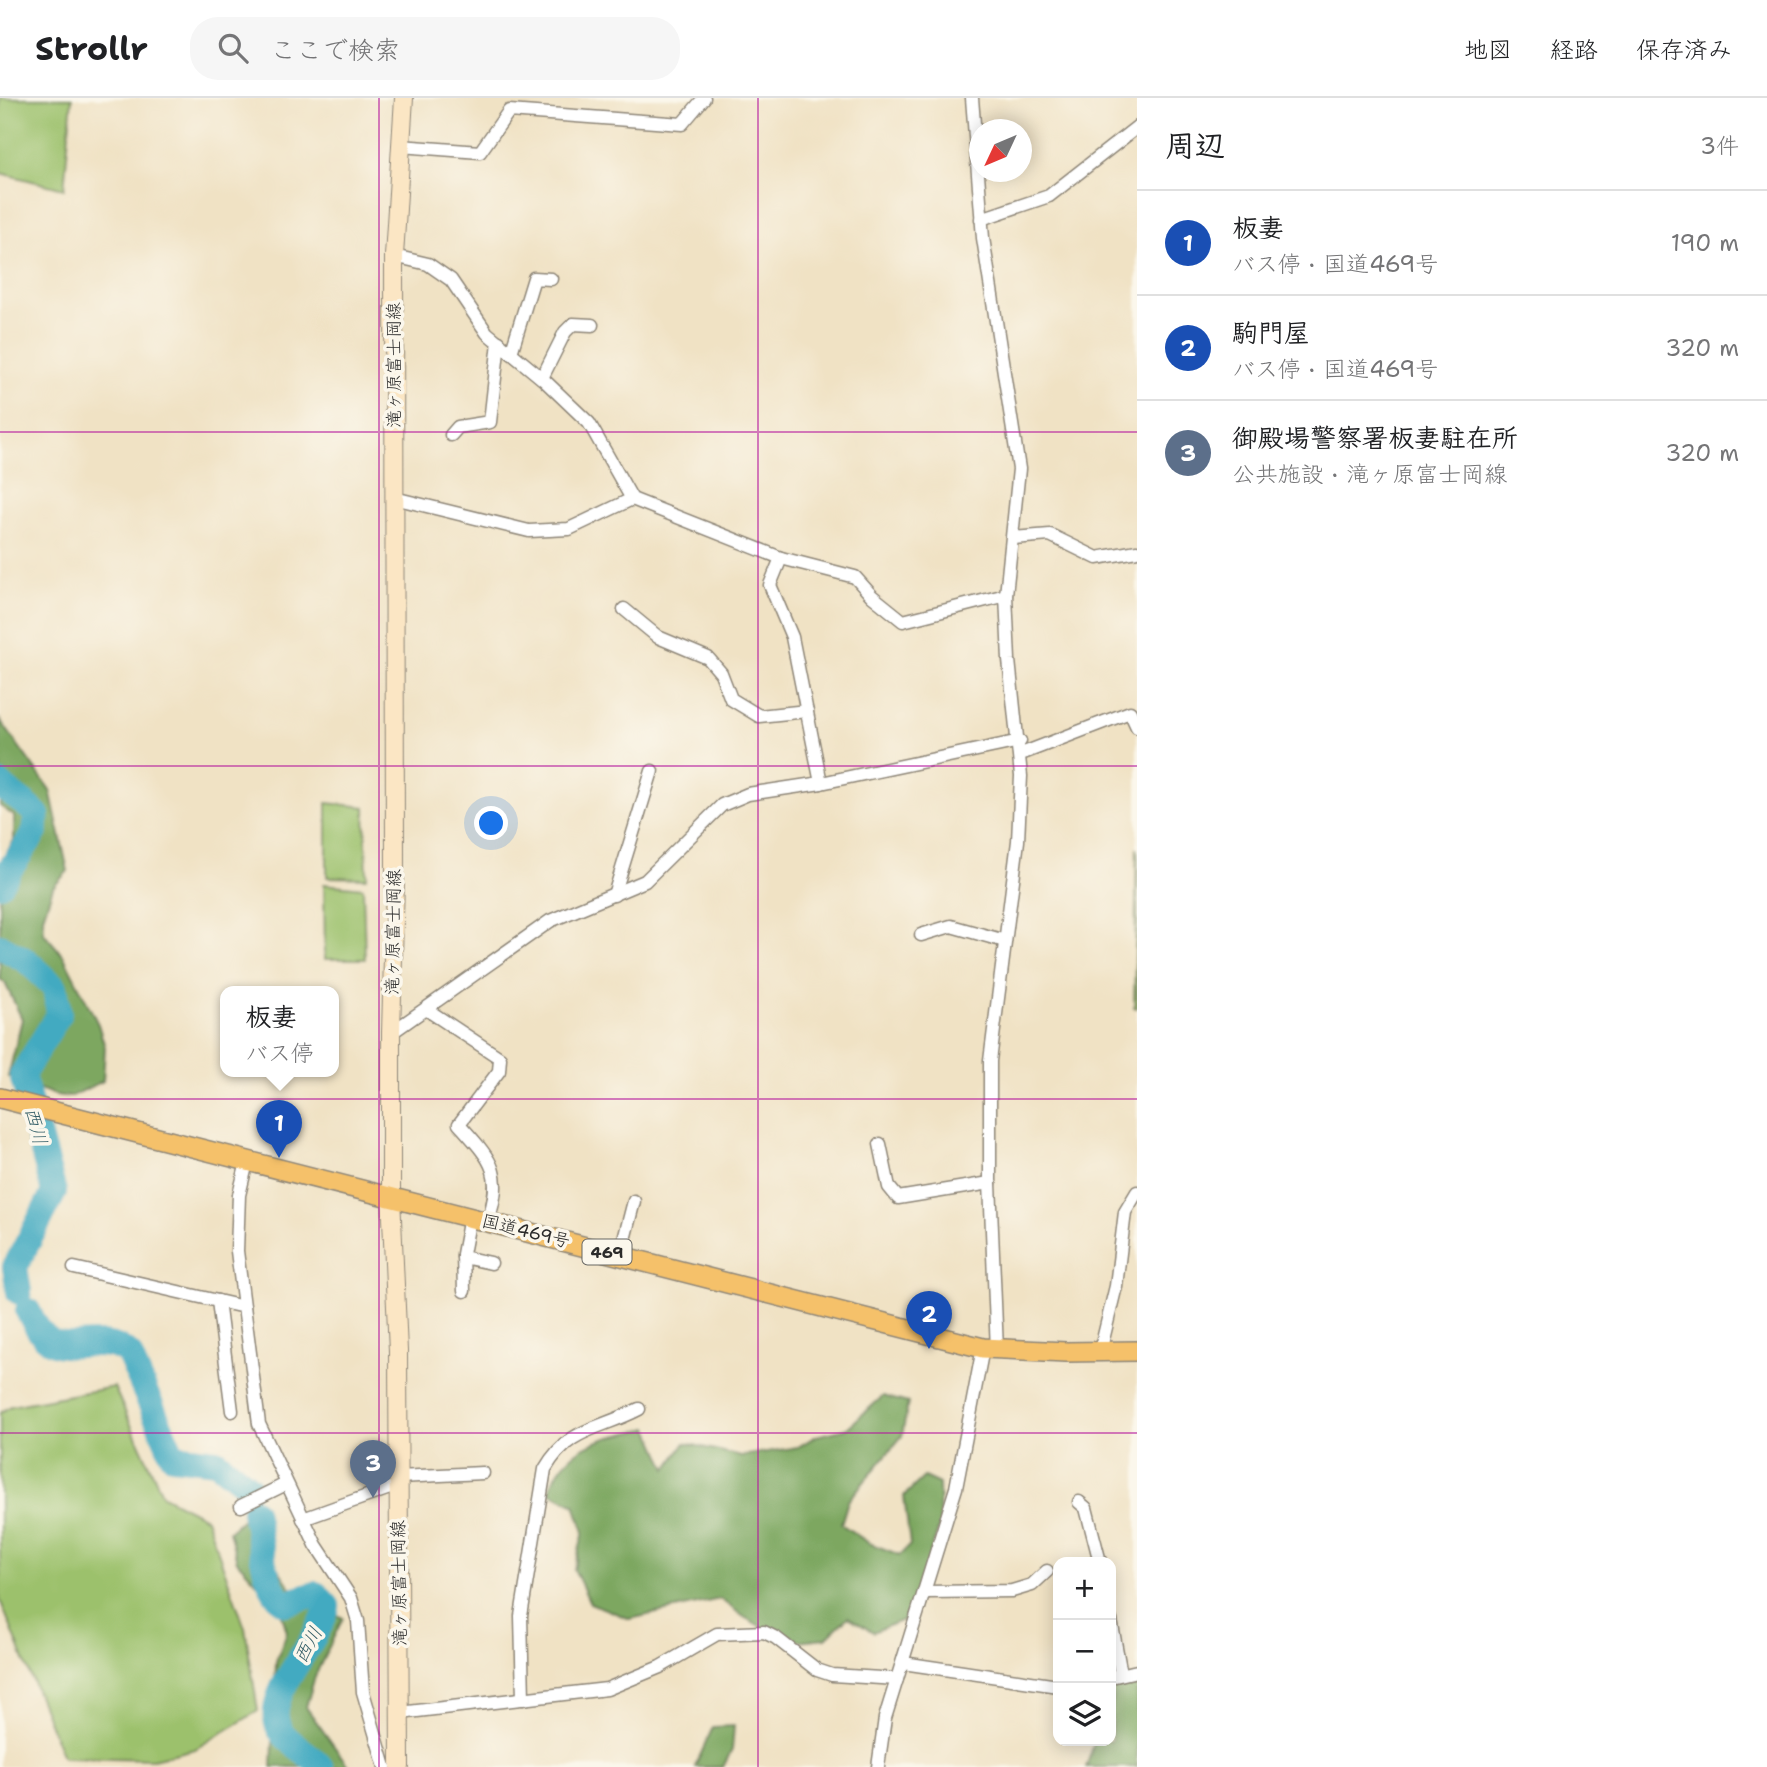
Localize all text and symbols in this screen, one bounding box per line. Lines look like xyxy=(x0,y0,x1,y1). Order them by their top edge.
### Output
search box xyxy=(190,17,680,80)
text: Strollr xyxy=(35,26,148,71)
icon: search xyxy=(214,29,252,67)
text: ここで検索 xyxy=(270,32,400,67)
text: 地図 xyxy=(1464,34,1512,66)
text: 経路 xyxy=(1550,34,1598,66)
text: 保存済み xyxy=(1636,34,1732,66)
north arrow xyxy=(969,119,1032,182)
text: 周辺 xyxy=(1165,125,1225,166)
text: 3件 xyxy=(1700,131,1739,161)
text: 板妻 xyxy=(1232,210,1284,245)
text: 1 xyxy=(1183,228,1193,258)
text: 190 m xyxy=(1671,228,1739,258)
text: バス停 · 国道469号 xyxy=(1232,249,1438,279)
street label: 滝ヶ原富士岡線 xyxy=(382,302,406,428)
text: 駒門屋 xyxy=(1232,315,1310,350)
text: 2 xyxy=(1180,333,1196,363)
text: 320 m xyxy=(1665,333,1739,363)
text: バス停 · 国道469号 xyxy=(1232,354,1438,384)
text: 御殿場警察署板妻駐在所 xyxy=(1232,420,1518,455)
text: 3 xyxy=(1180,438,1196,468)
text: 320 m xyxy=(1665,438,1739,468)
text: 公共施設 · 滝ヶ原富士岡線 xyxy=(1232,459,1507,489)
your location xyxy=(474,806,508,840)
street label: 滝ヶ原富士岡線 xyxy=(380,869,406,995)
popup xyxy=(220,986,339,1077)
text: 板妻 xyxy=(245,999,297,1034)
text: バス停 xyxy=(245,1038,314,1068)
pin: 1 xyxy=(256,1100,302,1158)
water label: 西川 xyxy=(19,1104,53,1148)
street label: 国道469号 xyxy=(479,1208,573,1254)
road number: 469 xyxy=(582,1240,632,1264)
pin: 2 xyxy=(906,1291,952,1349)
pin: 3 xyxy=(350,1440,396,1498)
street label: 滝ヶ原富士岡線 xyxy=(386,1520,412,1646)
map controls xyxy=(1053,1557,1116,1746)
button: + xyxy=(1053,1557,1116,1620)
button: − xyxy=(1053,1620,1116,1683)
water label: 西川 xyxy=(288,1622,328,1668)
button: layers xyxy=(1053,1683,1116,1746)

